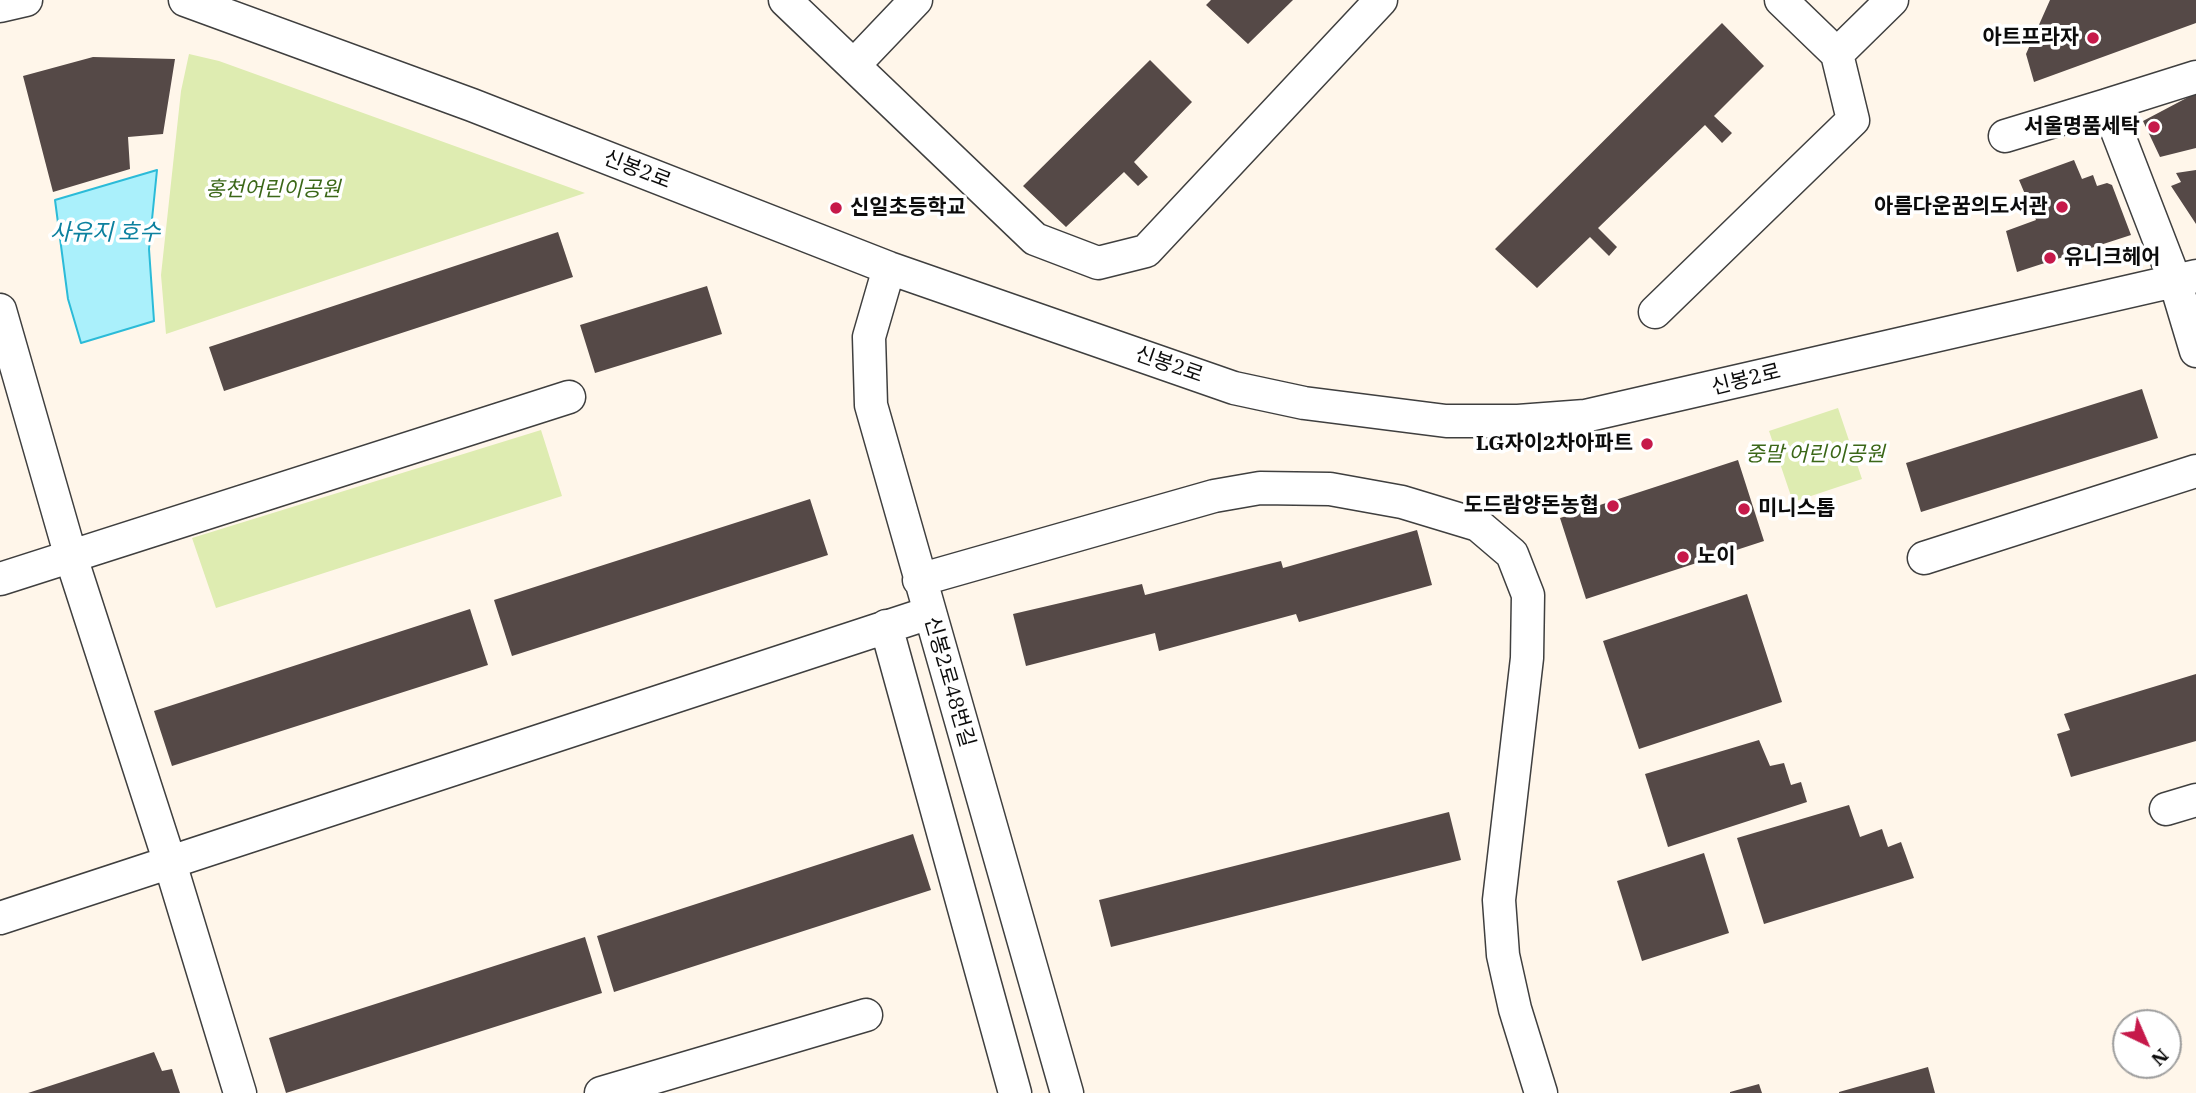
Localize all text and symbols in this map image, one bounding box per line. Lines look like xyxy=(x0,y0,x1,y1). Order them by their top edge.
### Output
place label: 아트프라자 xyxy=(1982,25,2079,51)
marker: 아트프라자 xyxy=(2085,30,2101,46)
place label: 서울명품세탁 xyxy=(2024,114,2140,140)
marker: 서울명품세탁 xyxy=(2146,119,2162,135)
street label: 신봉2로 xyxy=(600,146,674,194)
park label: 홍천어린이공원 xyxy=(205,177,341,203)
place label: 아름다운꿈의도서관 xyxy=(1874,194,2048,220)
place label: 신일초등학교 xyxy=(850,195,966,221)
marker: 아름다운꿈의도서관 xyxy=(2054,199,2070,215)
marker: 신일초등학교 xyxy=(828,200,844,216)
water label: 사유지 호수 xyxy=(50,219,160,247)
place label: 유니크헤어 xyxy=(2064,245,2161,271)
marker: 유니크헤어 xyxy=(2042,250,2058,266)
street label: 신봉2로 xyxy=(1132,342,1206,388)
street label: 신봉2로 xyxy=(1709,359,1783,401)
place label: LG자이2차아파트 xyxy=(1476,431,1633,457)
marker: LG자이2차아파트 xyxy=(1639,436,1655,452)
park label: 중말 어린이공원 xyxy=(1745,442,1885,468)
place label: 도드람양돈농협 xyxy=(1464,493,1599,519)
place label: 미니스톱 xyxy=(1758,496,1835,522)
marker: 도드람양돈농협 xyxy=(1605,498,1621,514)
marker: 미니스톱 xyxy=(1736,501,1752,517)
place label: 노이 xyxy=(1697,544,1736,570)
marker: 노이 xyxy=(1675,549,1691,565)
street label: 신봉2로48번길 xyxy=(918,614,980,750)
north arrow xyxy=(2112,1009,2182,1079)
text: N xyxy=(2146,1044,2174,1072)

